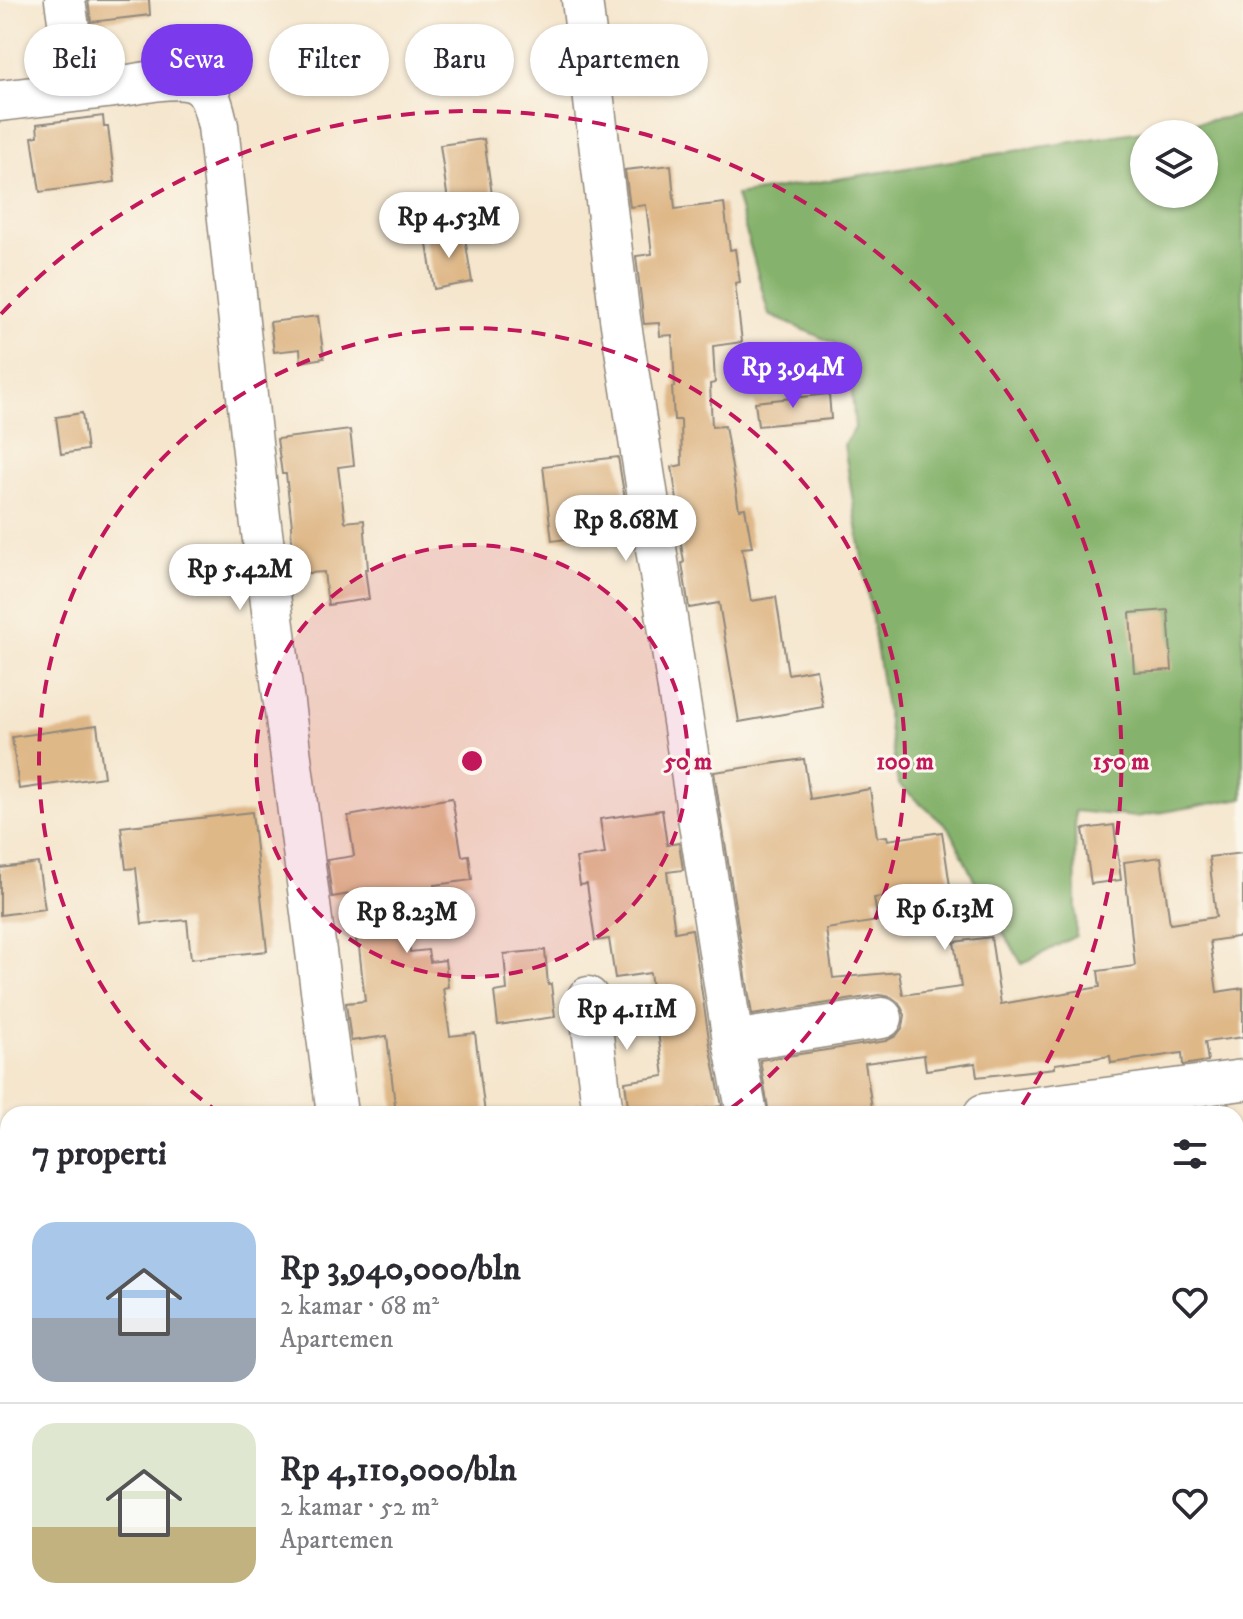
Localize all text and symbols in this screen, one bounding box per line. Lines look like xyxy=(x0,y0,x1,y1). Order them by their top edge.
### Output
chip: Beli xyxy=(24,24,125,96)
chip: Sewa xyxy=(141,24,253,96)
chip: Filter xyxy=(269,24,389,96)
chip: Baru xyxy=(405,24,514,96)
chip: Apartemen xyxy=(530,24,708,96)
map controls xyxy=(1130,120,1218,208)
button: layers xyxy=(1130,120,1218,208)
pin: Rp 4.53M xyxy=(366,192,532,260)
text: Rp 4.53M xyxy=(397,201,501,234)
pin: Rp 3.94M xyxy=(710,342,876,410)
text: Rp 3.94M xyxy=(741,351,845,384)
pin: Rp 8.68M xyxy=(543,495,709,563)
text: Rp 8.68M xyxy=(573,504,679,537)
pin: Rp 5.42M xyxy=(157,544,323,612)
text: Rp 5.42M xyxy=(187,553,293,586)
centre of rings xyxy=(458,747,486,775)
text: 50 m xyxy=(663,747,712,777)
text: 100 m xyxy=(876,747,934,777)
text: 150 m xyxy=(1093,747,1149,777)
pin: Rp 6.13M xyxy=(862,884,1028,952)
pin: Rp 8.23M xyxy=(324,887,490,955)
text: Rp 6.13M xyxy=(896,893,994,926)
text: Rp 8.23M xyxy=(356,896,458,929)
pin: Rp 4.11M xyxy=(544,984,710,1052)
text: Rp 4.11M xyxy=(577,993,677,1026)
icon: filters xyxy=(1168,1132,1212,1176)
text: 7 properti xyxy=(32,1133,167,1175)
text: Rp 3,940,000/bln xyxy=(280,1248,521,1290)
icon: home xyxy=(96,1254,192,1350)
icon: heart xyxy=(1168,1280,1212,1324)
text: 2 kamar · 68 m² xyxy=(280,1290,439,1323)
text: Apartemen xyxy=(280,1323,393,1356)
text: Rp 4,110,000/bln xyxy=(280,1449,517,1491)
icon: home xyxy=(96,1455,192,1551)
icon: heart xyxy=(1168,1481,1212,1525)
text: 2 kamar · 52 m² xyxy=(280,1491,438,1524)
text: Apartemen xyxy=(280,1524,393,1557)

